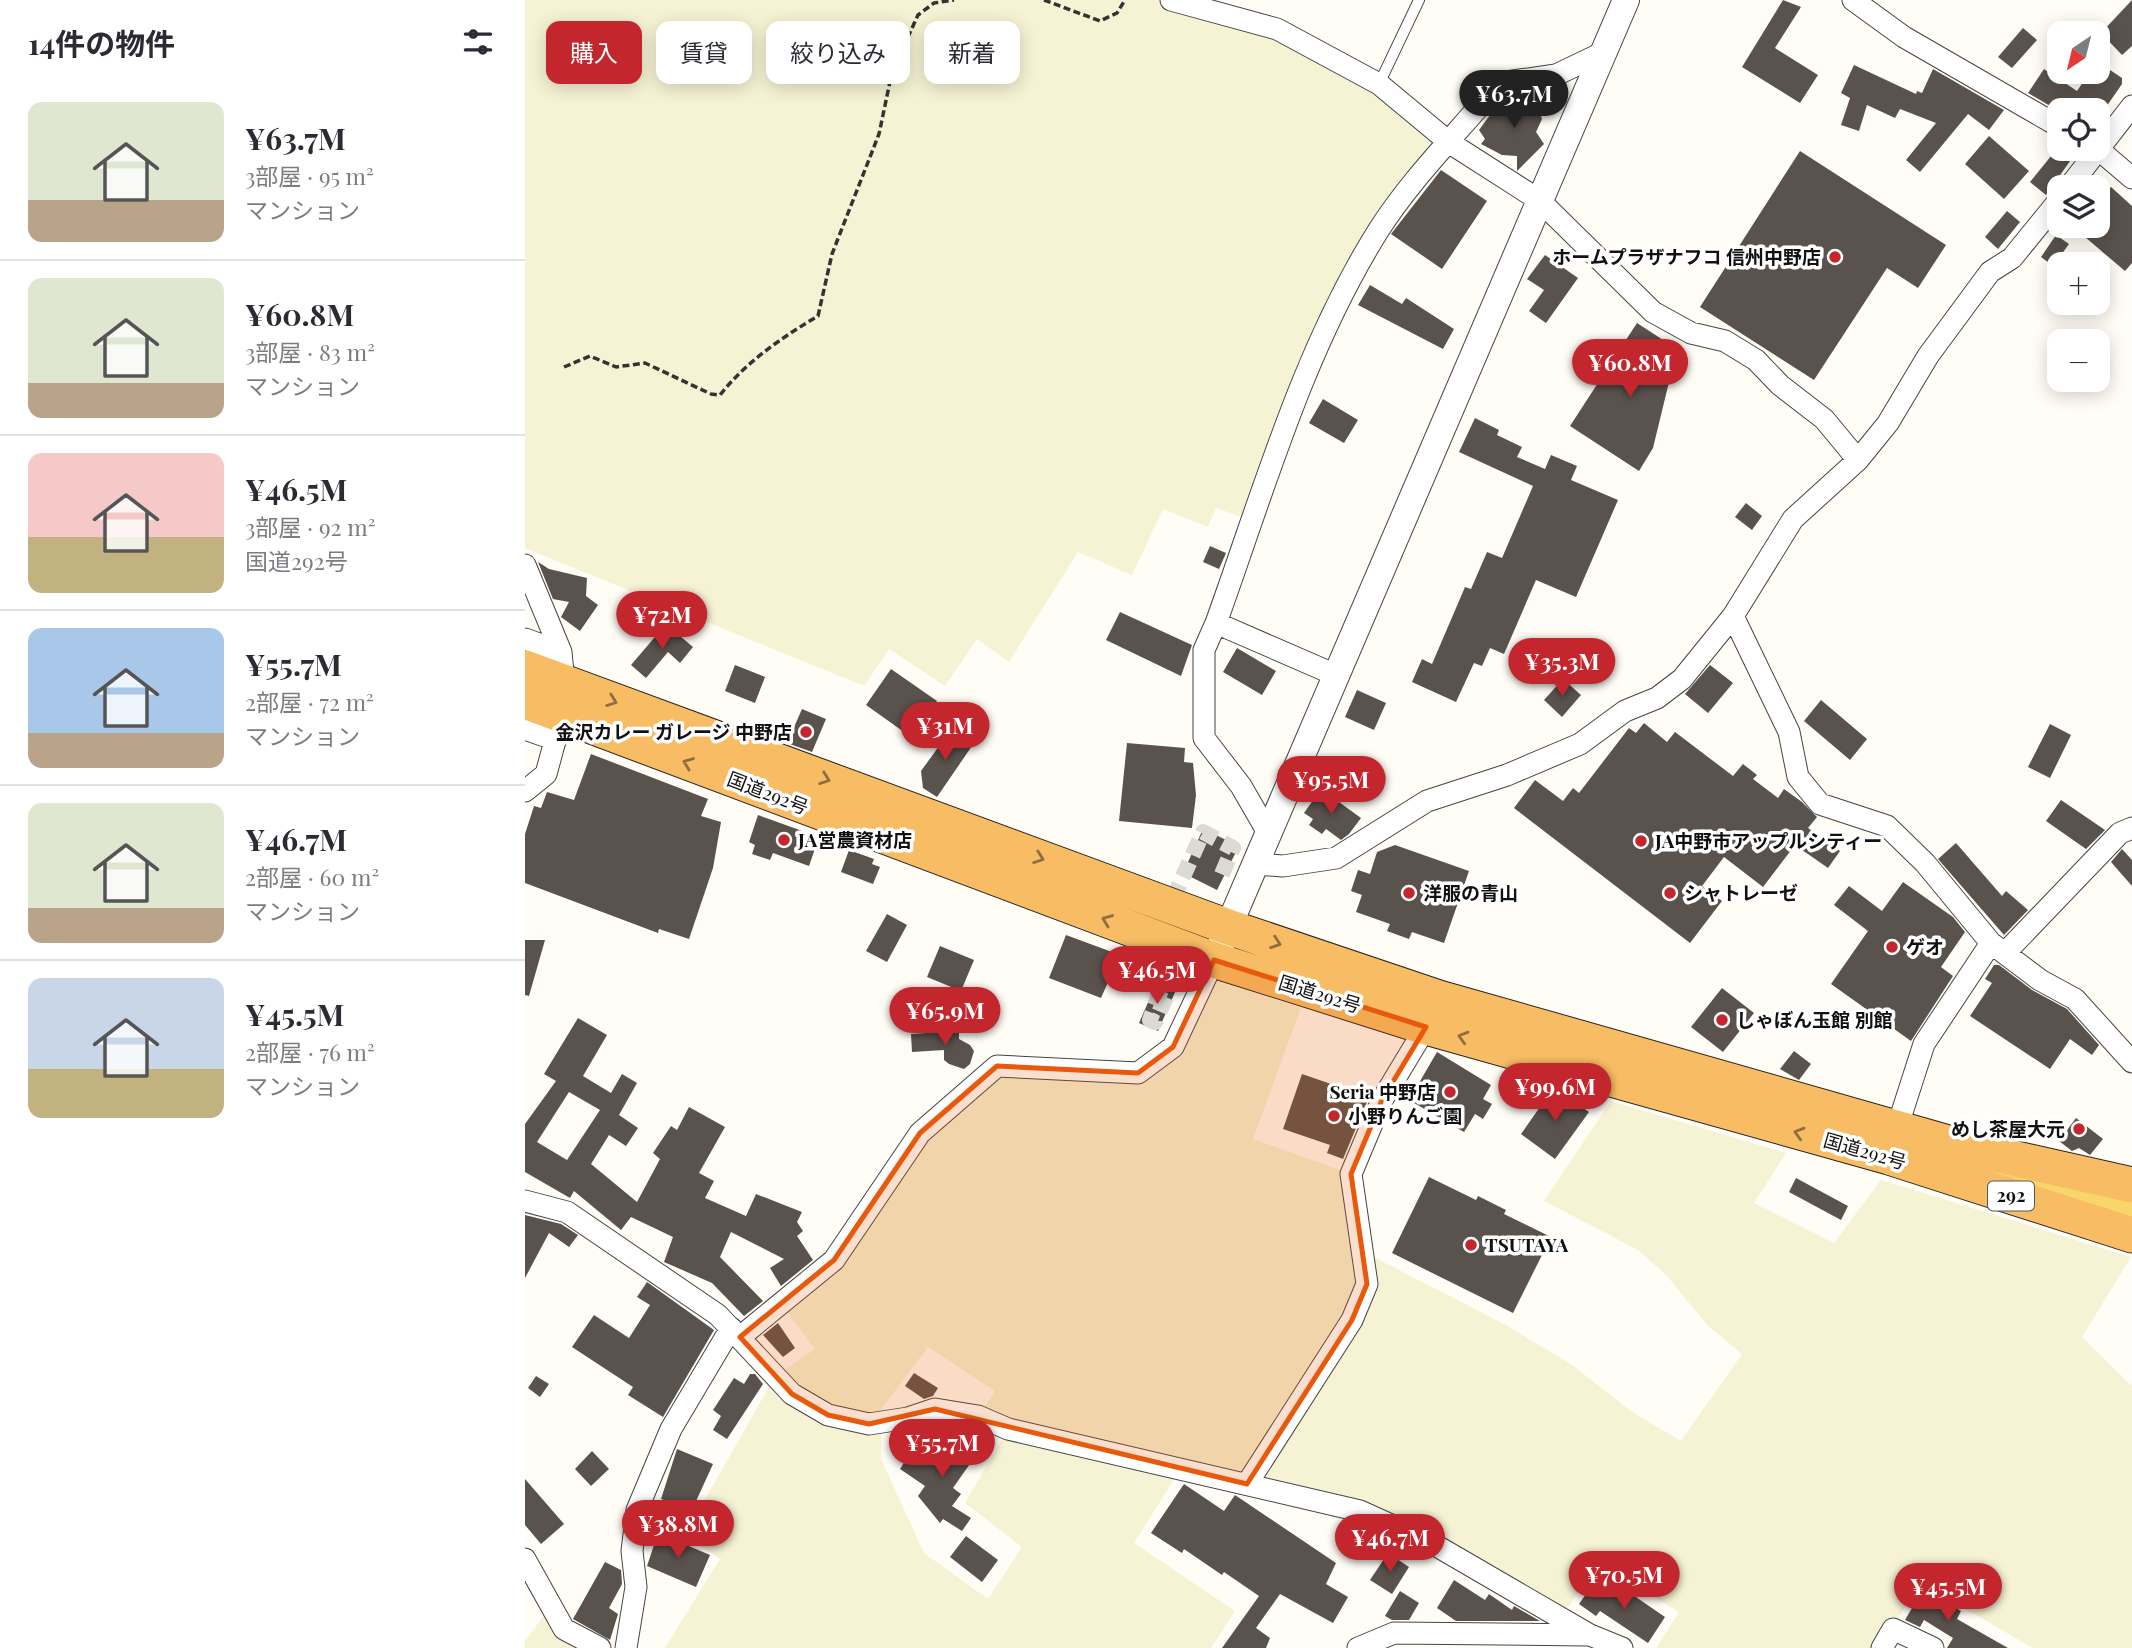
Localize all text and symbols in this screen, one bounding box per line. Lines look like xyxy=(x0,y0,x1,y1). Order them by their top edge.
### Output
chip: 購入 xyxy=(546,21,642,84)
chip: 賃貸 xyxy=(656,21,752,84)
chip: 絞り込み xyxy=(766,21,910,84)
chip: 新着 xyxy=(924,21,1020,84)
north arrow xyxy=(2047,21,2111,84)
map controls xyxy=(2047,21,2110,392)
text: 14件の物件 xyxy=(28,23,175,63)
icon: filters xyxy=(459,23,497,61)
pin: ¥63.7M xyxy=(1457,71,1571,130)
text: ¥63.7M xyxy=(1475,77,1553,108)
button: locate xyxy=(2047,98,2110,161)
text: ¥63.7M xyxy=(245,118,346,158)
icon: home xyxy=(84,130,168,214)
text: 3部屋 · 95 m² xyxy=(245,160,374,191)
button: layers xyxy=(2047,175,2110,238)
text: マンション xyxy=(245,194,360,225)
place label: ホームプラザナフコ 信州中野店 xyxy=(1552,243,1821,269)
marker: ホームプラザナフコ 信州中野店 xyxy=(1827,249,1843,265)
button: + xyxy=(2047,252,2110,315)
text: ¥60.8M xyxy=(245,294,354,334)
icon: home xyxy=(84,306,168,390)
button: − xyxy=(2047,329,2110,392)
text: 3部屋 · 83 m² xyxy=(245,336,375,367)
pin: ¥60.8M xyxy=(1573,340,1687,399)
text: ¥60.8M xyxy=(1588,346,1672,377)
text: マンション xyxy=(245,370,360,401)
text: ¥46.5M xyxy=(245,469,347,509)
icon: home xyxy=(84,481,168,565)
text: 3部屋 · 92 m² xyxy=(245,511,376,542)
text: 国道292号 xyxy=(245,545,348,576)
pin: ¥72M xyxy=(621,592,703,651)
text: ¥72M xyxy=(632,598,692,629)
pin: ¥35.3M xyxy=(1505,638,1619,698)
text: ¥55.7M xyxy=(245,644,342,684)
text: ¥35.3M xyxy=(1524,645,1600,676)
icon: home xyxy=(84,656,168,740)
text: 2部屋 · 72 m² xyxy=(245,686,374,717)
one-way arrow xyxy=(605,692,617,706)
pin: ¥31M xyxy=(904,702,986,762)
text: ¥31M xyxy=(917,709,973,740)
place label: 金沢カレー ガレージ 中野店 xyxy=(556,718,792,744)
text: マンション xyxy=(245,720,360,751)
marker: 金沢カレー ガレージ 中野店 xyxy=(798,724,814,740)
pin: ¥95.5M xyxy=(1274,756,1388,816)
one-way arrow xyxy=(682,757,694,771)
text: ¥95.5M xyxy=(1293,763,1369,794)
street label: 国道292号 xyxy=(724,765,813,819)
one-way arrow xyxy=(819,771,831,785)
text: ¥46.7M xyxy=(245,819,347,859)
place label: JA営農資材店 xyxy=(797,826,912,852)
place label: JA中野市アップルシティー xyxy=(1654,827,1882,853)
icon: home xyxy=(84,831,168,915)
marker: JA営農資材店 xyxy=(776,832,792,848)
marker: JA中野市アップルシティー xyxy=(1633,833,1649,849)
one-way arrow xyxy=(1032,849,1044,863)
text: 2部屋 · 60 m² xyxy=(245,861,379,892)
place label: 洋服の青山 xyxy=(1423,879,1518,905)
place label: シャトレーゼ xyxy=(1684,879,1798,905)
marker: 洋服の青山 xyxy=(1401,885,1417,901)
marker: シャトレーゼ xyxy=(1662,885,1678,901)
text: マンション xyxy=(245,895,360,926)
one-way arrow xyxy=(1102,914,1114,928)
place label: ゲオ xyxy=(1906,933,1944,959)
one-way arrow xyxy=(1270,935,1282,950)
marker: ゲオ xyxy=(1884,939,1900,955)
pin: ¥46.5M xyxy=(1100,946,1214,1006)
text: ¥46.5M xyxy=(1118,953,1196,984)
street label: 国道292号 xyxy=(1276,968,1365,1018)
pin: ¥65.9M xyxy=(888,988,1002,1047)
text: ¥45.5M xyxy=(245,994,344,1034)
text: ¥65.9M xyxy=(905,994,985,1025)
icon: home xyxy=(84,1006,168,1090)
place label: しゃぼん玉館 別館 xyxy=(1736,1006,1892,1032)
marker: しゃぼん玉館 別館 xyxy=(1714,1012,1730,1028)
one-way arrow xyxy=(1457,1031,1469,1046)
text: 2部屋 · 76 m² xyxy=(245,1036,375,1067)
pin: ¥99.6M xyxy=(1498,1064,1612,1123)
text: マンション xyxy=(245,1070,360,1101)
text: ¥99.6M xyxy=(1514,1070,1596,1101)
place label: Seria 中野店 xyxy=(1329,1078,1436,1104)
marker: Seria 中野店 xyxy=(1442,1084,1458,1100)
place label: 小野りんご園 xyxy=(1348,1102,1462,1128)
marker: 小野りんご園 xyxy=(1326,1108,1342,1124)
place label: めし茶屋大元 xyxy=(1951,1115,2065,1141)
marker: めし茶屋大元 xyxy=(2071,1121,2087,1137)
one-way arrow xyxy=(1794,1126,1806,1141)
street label: 国道292号 xyxy=(1821,1126,1910,1174)
road number: 292 xyxy=(1988,1182,2034,1210)
place label: TSUTAYA xyxy=(1485,1231,1569,1257)
marker: TSUTAYA xyxy=(1463,1237,1479,1253)
pin: ¥55.7M xyxy=(885,1420,999,1479)
text: ¥55.7M xyxy=(905,1426,979,1457)
pin: ¥38.8M xyxy=(621,1500,735,1560)
text: ¥38.8M xyxy=(638,1507,718,1538)
pin: ¥46.7M xyxy=(1333,1514,1447,1574)
text: ¥46.7M xyxy=(1351,1521,1429,1552)
pin: ¥70.5M xyxy=(1567,1552,1681,1611)
text: ¥70.5M xyxy=(1585,1558,1663,1589)
pin: ¥45.5M xyxy=(1891,1564,2005,1623)
text: ¥45.5M xyxy=(1910,1570,1986,1601)

